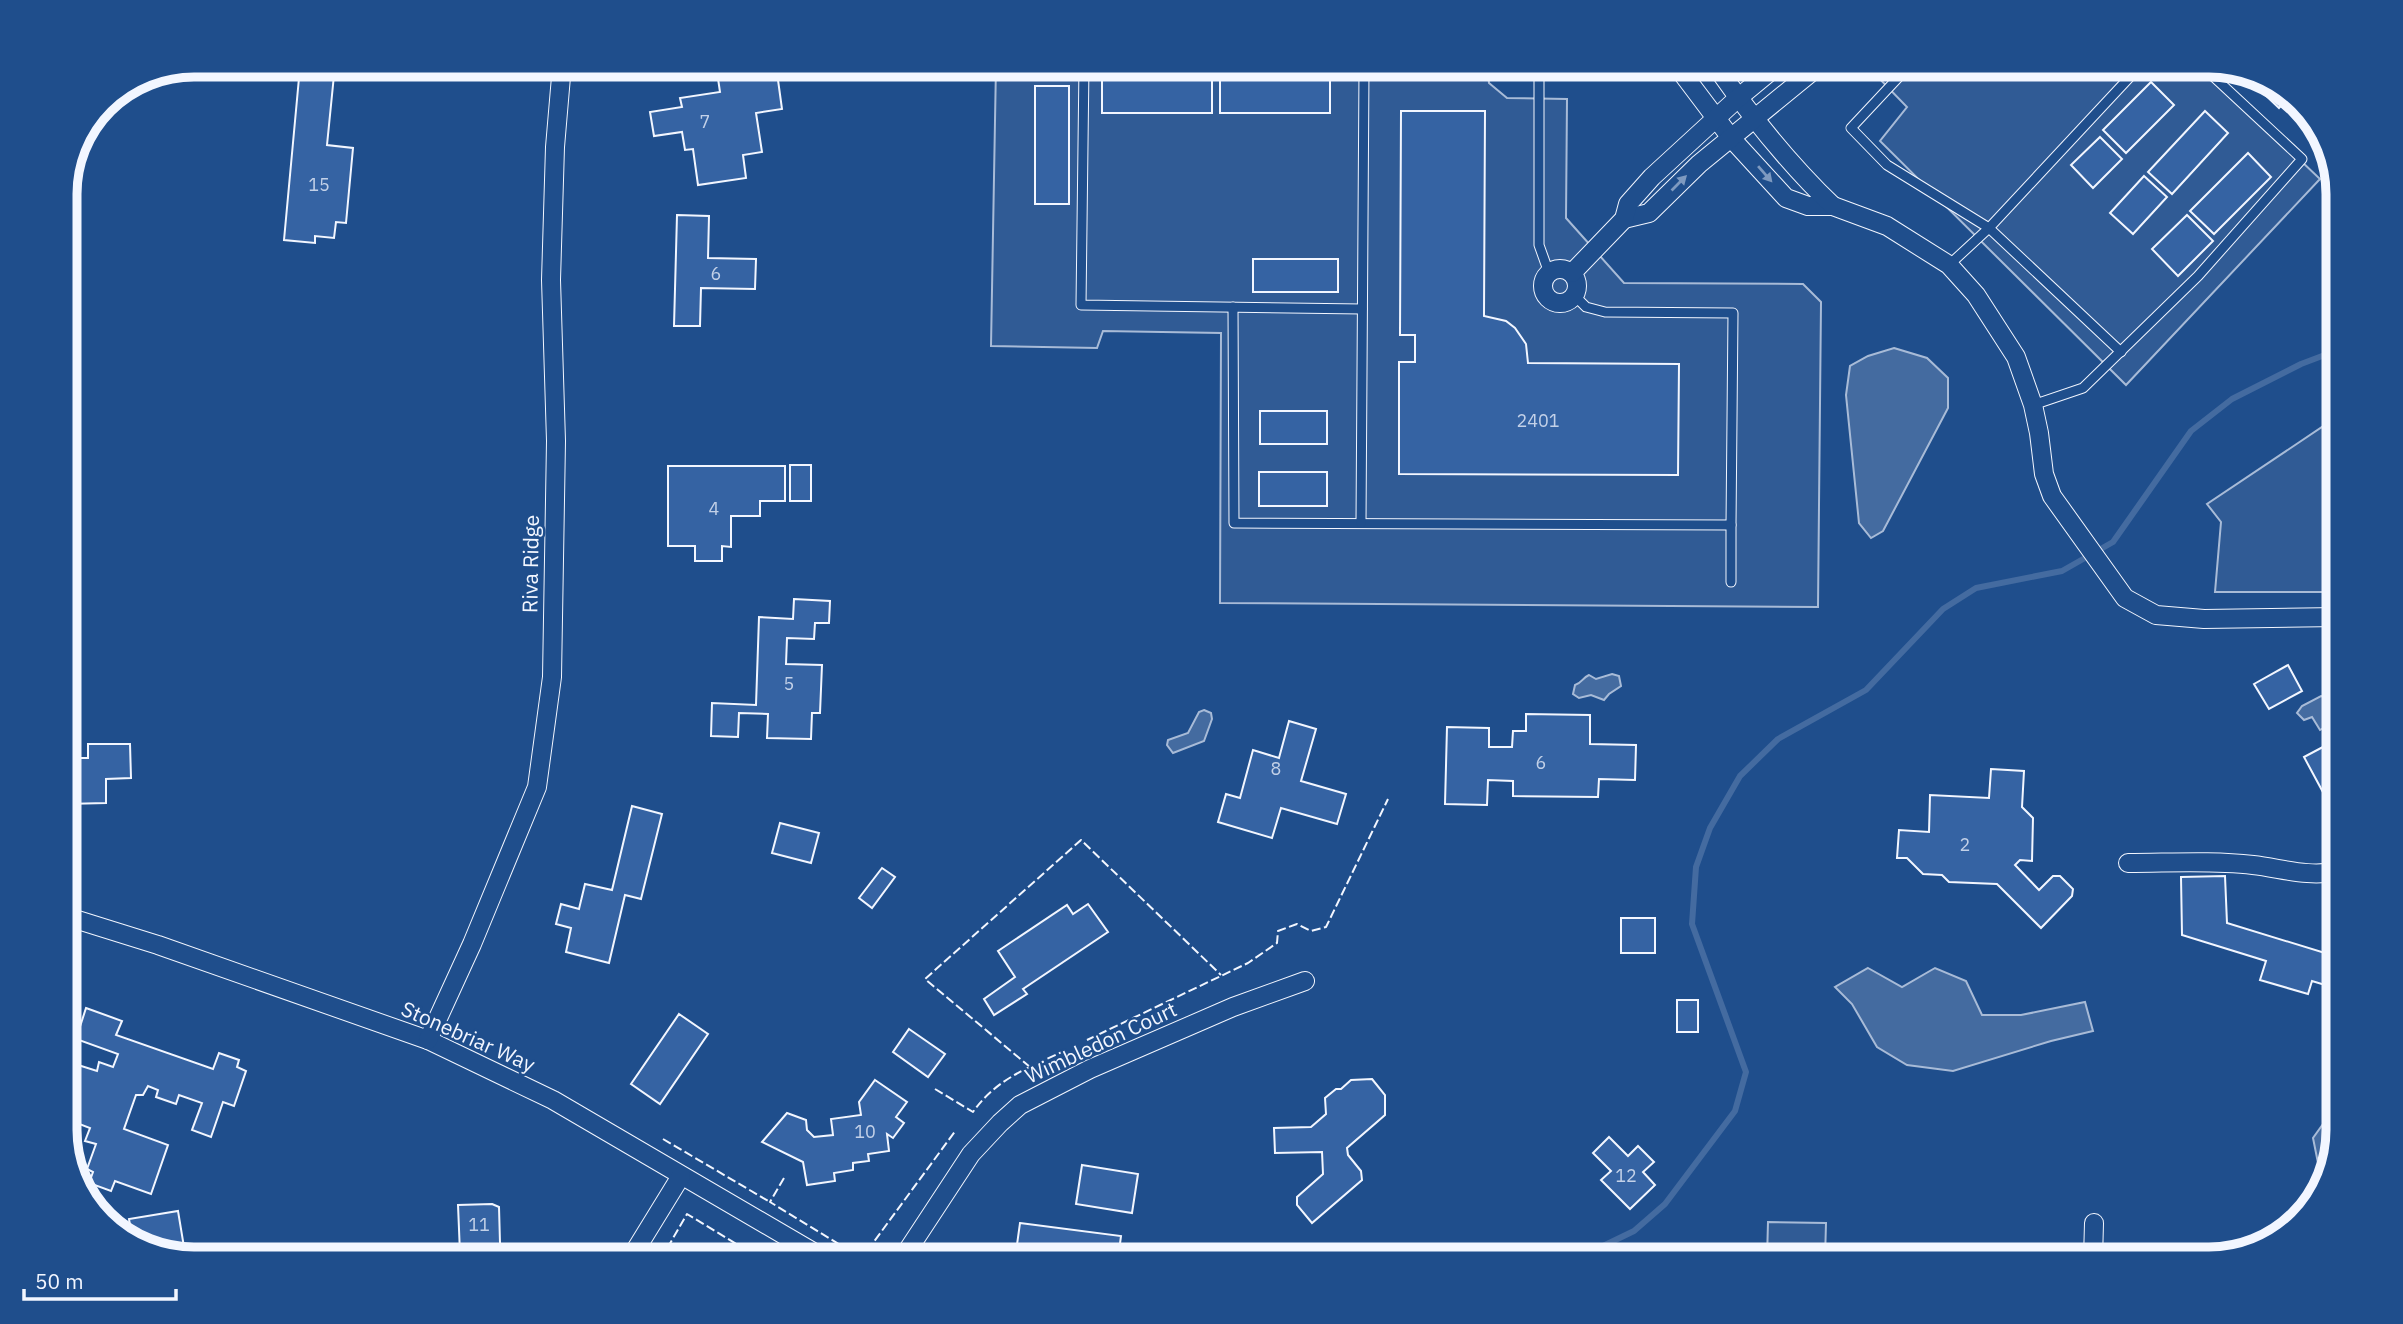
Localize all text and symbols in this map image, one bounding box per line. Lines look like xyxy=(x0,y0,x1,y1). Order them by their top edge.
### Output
house number: 7 xyxy=(700,110,710,133)
one-way arrow xyxy=(1757,166,1773,183)
house number: 15 xyxy=(308,173,330,196)
one-way arrow xyxy=(1670,176,1687,192)
house number: 6 xyxy=(711,262,721,285)
house number: 2401 xyxy=(1516,409,1560,432)
house number: 4 xyxy=(709,497,720,520)
street label: Riva Ridge xyxy=(515,515,545,613)
house number: 5 xyxy=(784,672,794,695)
house number: 6 xyxy=(1536,751,1546,774)
house number: 8 xyxy=(1271,757,1281,780)
house number: 2 xyxy=(1960,833,1970,856)
street label: Stonebriar Way xyxy=(397,994,540,1078)
street label: Wimbledon Court xyxy=(1020,995,1181,1090)
house number: 10 xyxy=(854,1120,876,1143)
house number: 12 xyxy=(1615,1164,1637,1187)
house number: 11 xyxy=(468,1213,490,1236)
scale bar xyxy=(24,1258,177,1302)
text: 50 m xyxy=(35,1267,84,1295)

